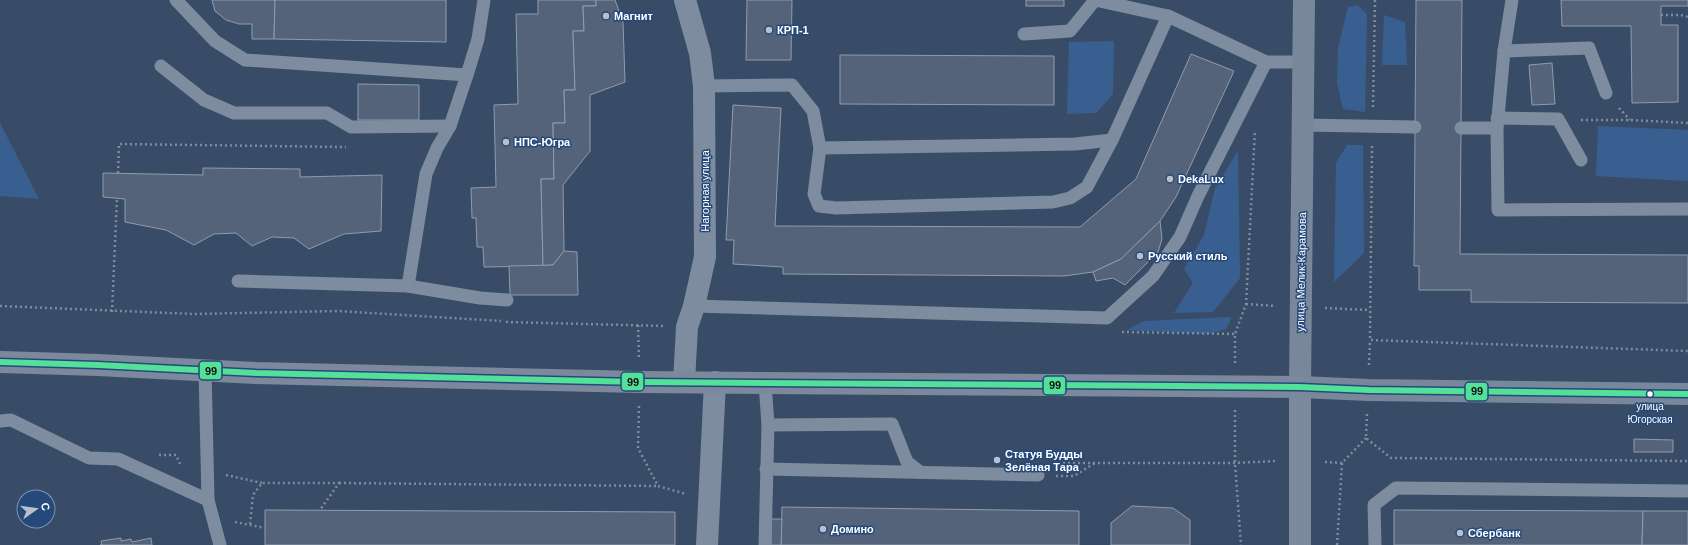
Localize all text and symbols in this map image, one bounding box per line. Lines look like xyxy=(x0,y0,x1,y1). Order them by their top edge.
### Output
place label: Магнит xyxy=(614,10,653,22)
marker: Магнит xyxy=(601,11,611,21)
place label: КРП-1 xyxy=(777,24,809,36)
marker: КРП-1 xyxy=(764,25,774,35)
place label: НПС-Югра xyxy=(514,136,571,148)
marker: НПС-Югра xyxy=(501,137,511,147)
street label: Нагорная улица xyxy=(699,149,711,232)
place label: DekaLux xyxy=(1178,173,1225,185)
marker: DekaLux xyxy=(1165,174,1175,184)
street label: улица Мелик-Карамова xyxy=(1294,211,1308,332)
place label: Русский стиль xyxy=(1148,250,1228,262)
marker: Русский стиль xyxy=(1135,251,1145,261)
line badge: 99 xyxy=(199,361,222,380)
text: 99 xyxy=(205,365,217,377)
line badge: 99 xyxy=(621,372,644,391)
text: 99 xyxy=(627,376,639,388)
line badge: 99 xyxy=(1043,376,1066,395)
text: 99 xyxy=(1049,379,1061,391)
line badge: 99 xyxy=(1465,382,1488,401)
text: 99 xyxy=(1471,385,1483,397)
marker: улица Югорская xyxy=(1645,389,1655,399)
place label: улица Югорская xyxy=(1627,401,1673,425)
place label: Статуя Будды Зелёная Тара xyxy=(1005,448,1083,473)
marker: Статуя Будды Зелёная Тара xyxy=(992,455,1002,465)
north arrow xyxy=(16,489,56,529)
text: С xyxy=(39,501,52,512)
place label: Домино xyxy=(831,523,874,535)
marker: Домино xyxy=(818,524,828,534)
place label: Сбербанк xyxy=(1468,527,1521,539)
marker: Сбербанк xyxy=(1455,528,1465,538)

